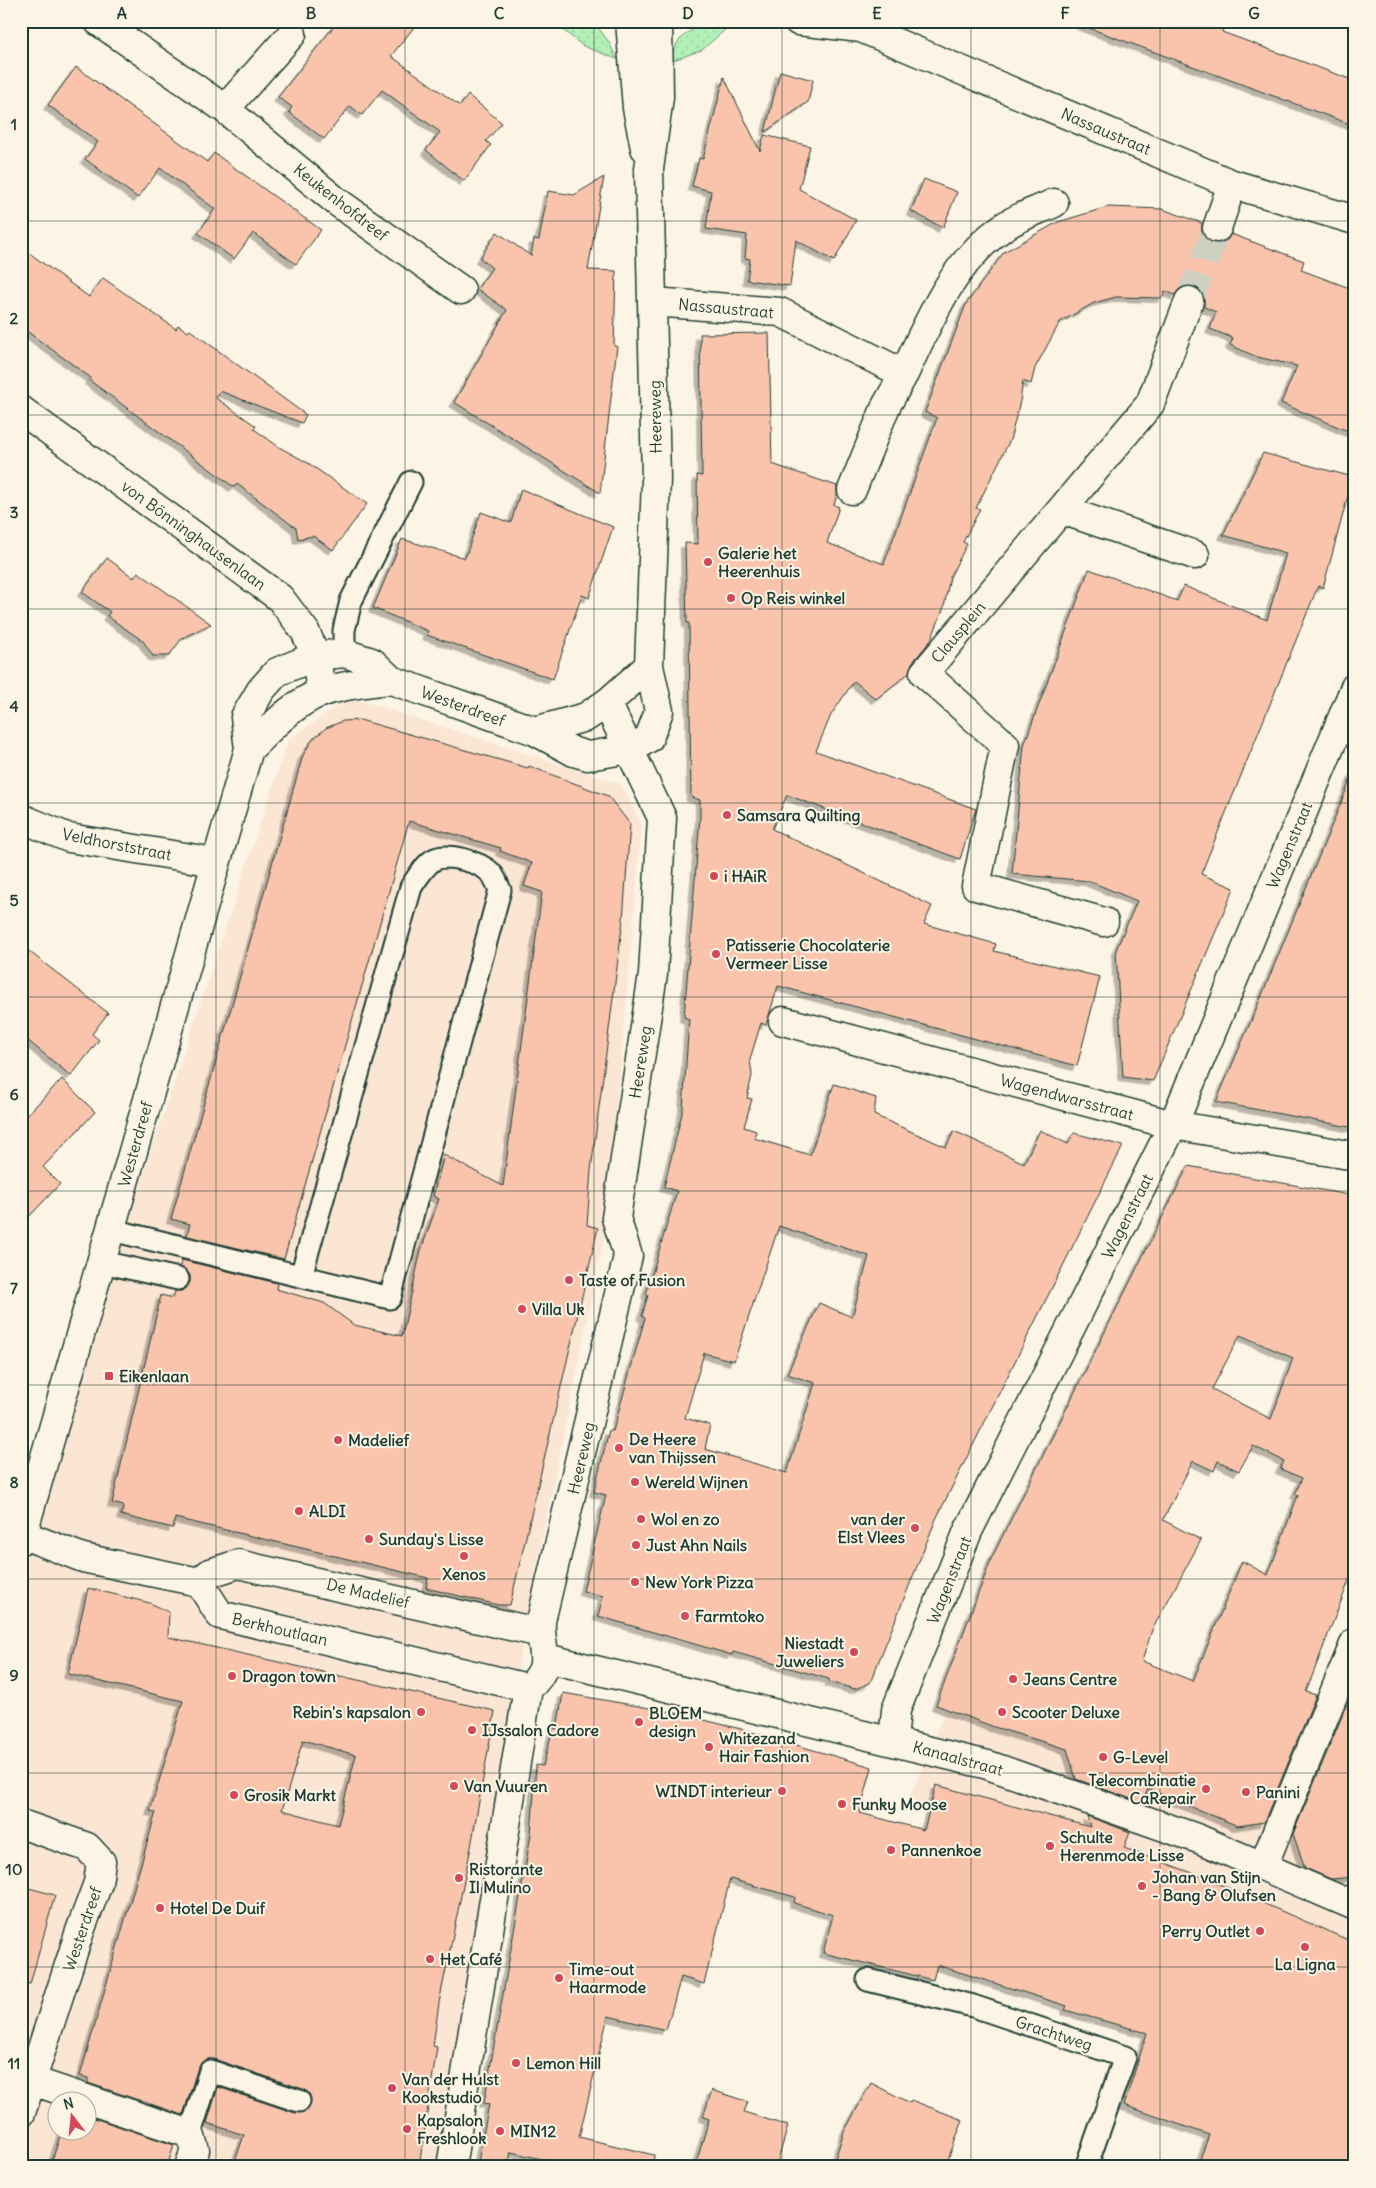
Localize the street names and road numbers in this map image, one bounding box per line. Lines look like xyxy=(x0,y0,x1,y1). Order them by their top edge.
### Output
street label: Nassaustraat xyxy=(1058,103,1154,159)
street label: Keukenhofdreef xyxy=(290,159,393,246)
street label: Nassaustraat xyxy=(677,294,775,322)
street label: Heereweg xyxy=(644,380,666,454)
street label: von Bönninghausenlaan xyxy=(118,476,270,594)
street label: Clausplein xyxy=(927,597,989,667)
street label: Westerdreef xyxy=(418,682,508,731)
street label: Wagenstraat xyxy=(1262,798,1317,891)
street label: Veldhorststraat xyxy=(61,824,174,865)
street label: Heereweg xyxy=(624,1024,656,1100)
street label: Wagendwarsstraat xyxy=(998,1070,1137,1125)
street label: Westerdreef xyxy=(113,1098,157,1189)
street label: Wagenstraat xyxy=(1097,1170,1157,1262)
street label: Heereweg xyxy=(563,1420,599,1496)
street label: Wagenstraat xyxy=(922,1533,976,1627)
street label: De Madelief xyxy=(324,1574,412,1612)
street label: Berkhoutlaan xyxy=(230,1608,330,1650)
street label: Kanaalstraat xyxy=(911,1736,1006,1780)
street label: Westerdreef xyxy=(58,1883,106,1974)
street label: Grachtweg xyxy=(1013,2011,1095,2055)

